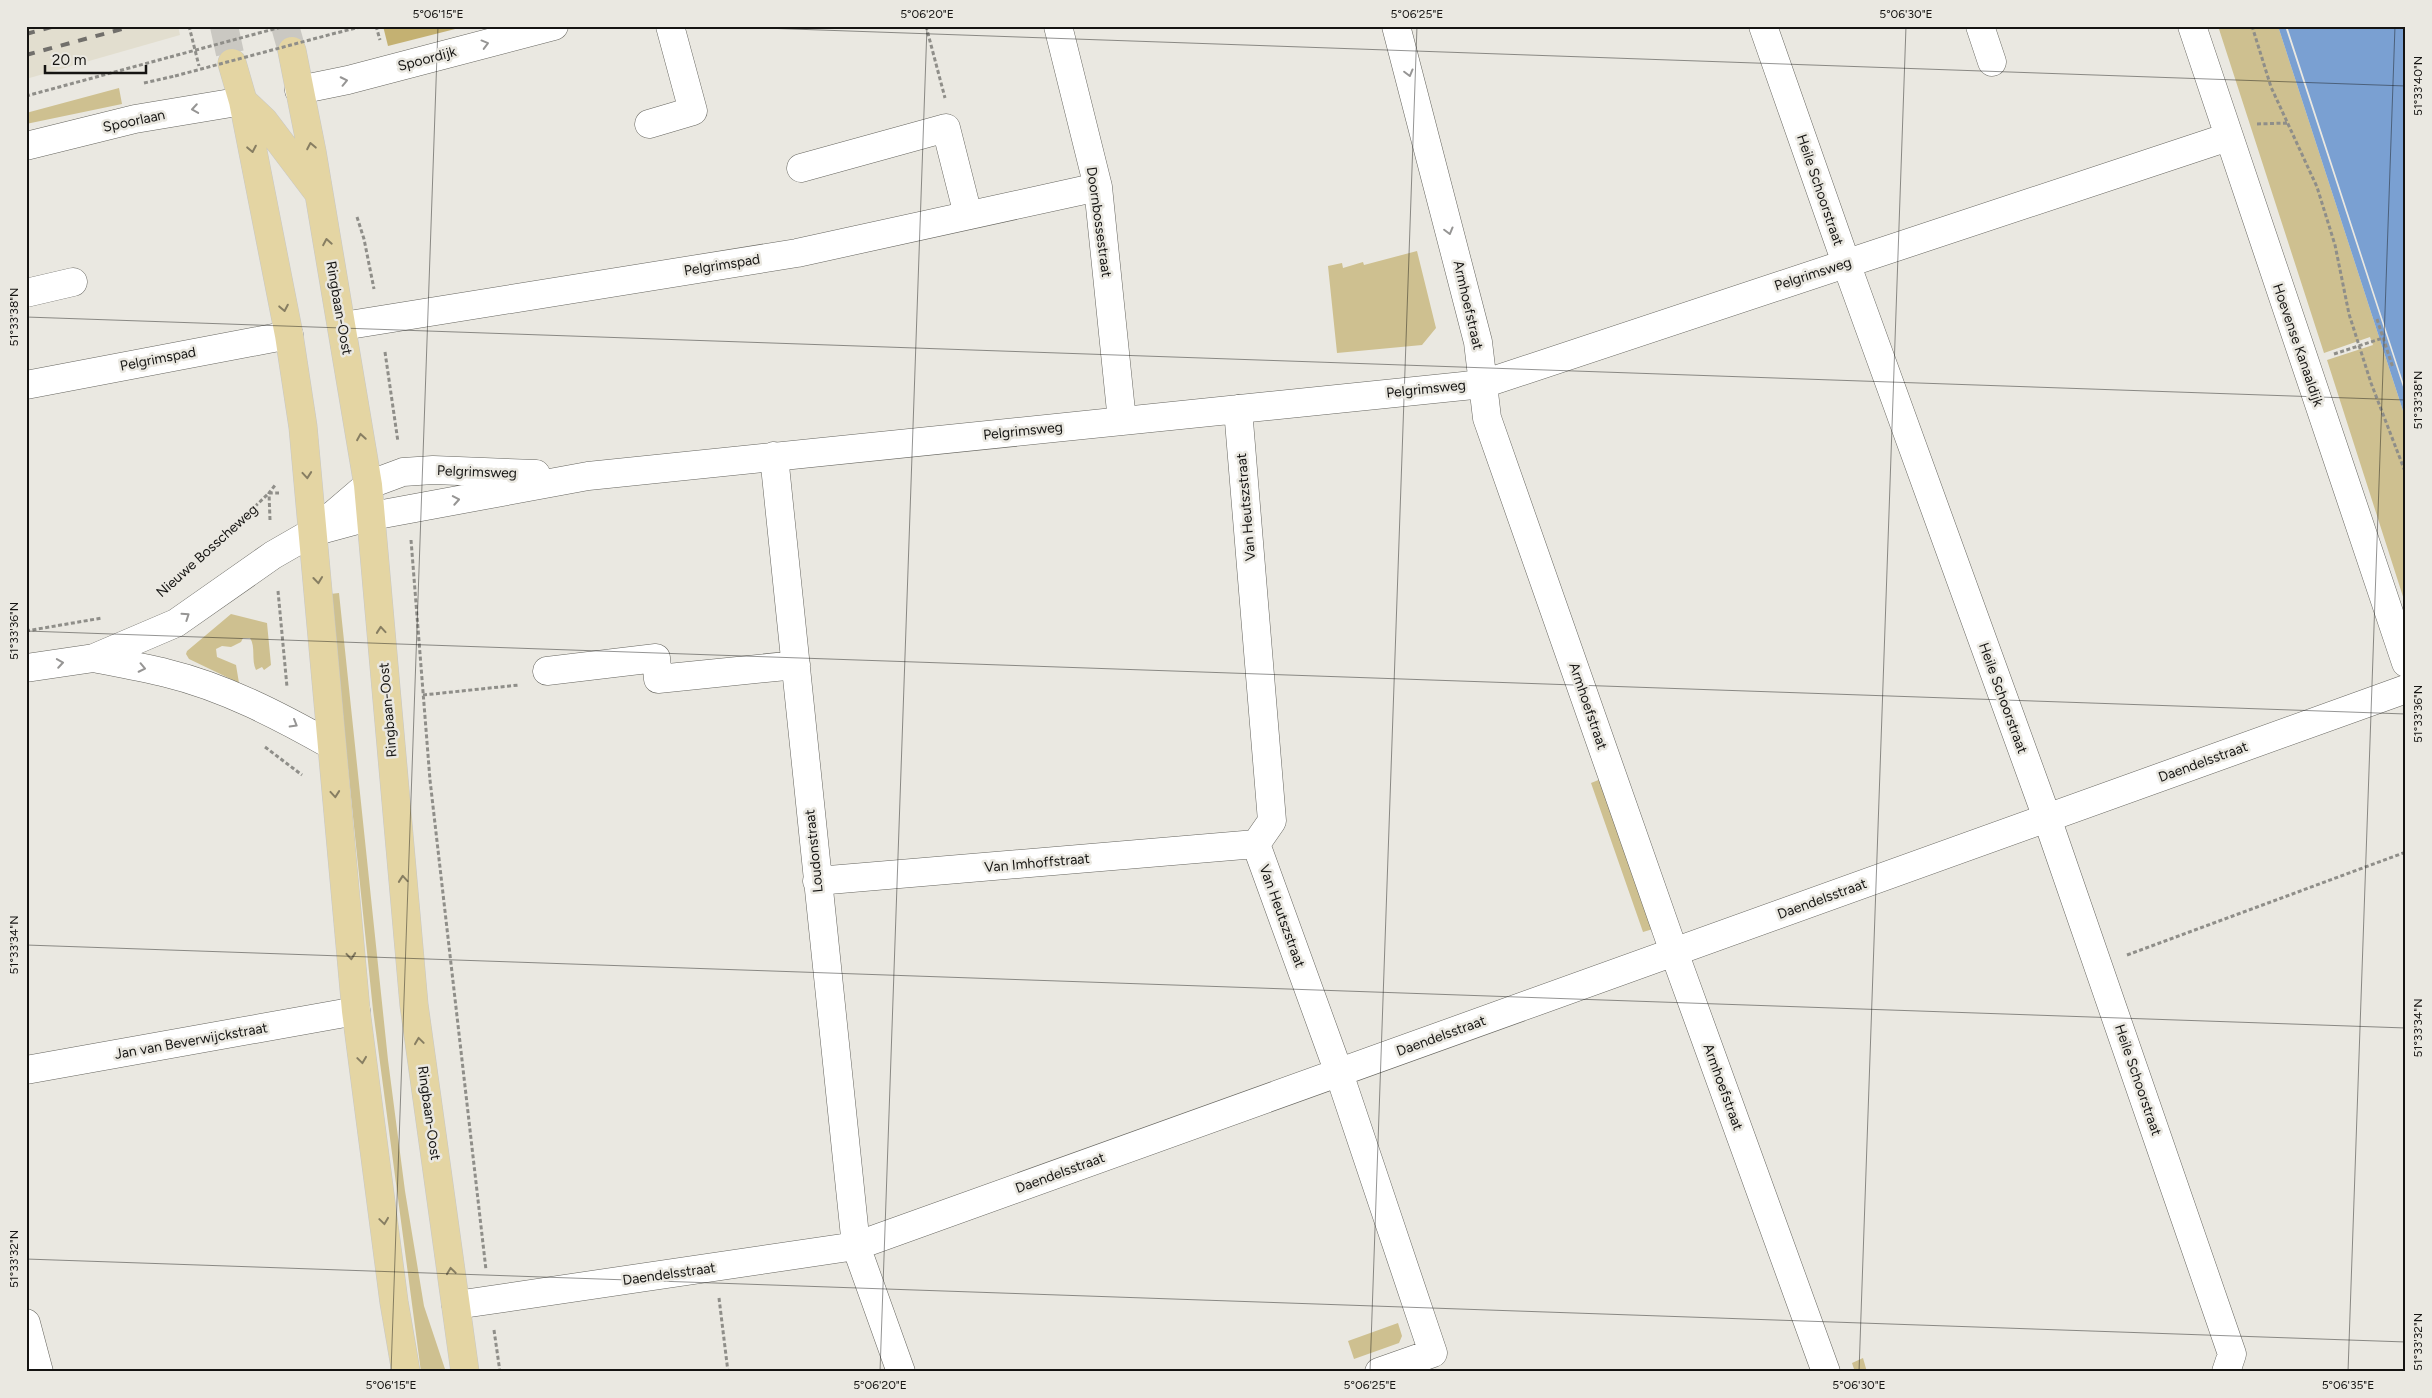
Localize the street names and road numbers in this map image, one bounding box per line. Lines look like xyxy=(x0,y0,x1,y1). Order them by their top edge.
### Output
street label: Spoordijk xyxy=(396,43,458,75)
street label: Spoorlaan xyxy=(101,106,167,136)
street label: Heile Schoorstraat xyxy=(1793,132,1847,248)
street label: Doornbossestraat xyxy=(1083,166,1115,278)
street label: Pelgrimspad xyxy=(683,251,761,279)
street label: Pelgrimsweg xyxy=(1772,254,1854,294)
street label: Armhoefstraat xyxy=(1449,259,1487,351)
street label: Ringbaan-Oost xyxy=(322,260,356,356)
street label: Hoevense Kanaaldijk xyxy=(2269,281,2327,409)
street label: Pelgrimspad xyxy=(119,343,197,375)
street label: Pelgrimsweg xyxy=(1385,376,1467,402)
street label: Pelgrimsweg xyxy=(982,418,1064,444)
street label: Van Heutszstraat xyxy=(1233,452,1259,562)
street label: Pelgrimsweg xyxy=(437,462,517,482)
street label: Nieuwe Bosscheweg xyxy=(153,501,261,601)
street label: Heile Schoorstraat xyxy=(1975,640,2031,756)
street label: Armhoefstraat xyxy=(1565,660,1611,752)
street label: Ringbaan-Oost xyxy=(375,662,401,758)
street label: Daendelsstraat xyxy=(2156,738,2250,786)
street label: Loudonstraat xyxy=(801,809,827,893)
street label: Van Imhoffstraat xyxy=(984,850,1090,876)
street label: Van Heutszstraat xyxy=(1255,862,1309,970)
street label: Daendelsstraat xyxy=(1775,875,1869,923)
street label: Daendelsstraat xyxy=(1394,1012,1488,1060)
street label: Jan van Beverwijckstraat xyxy=(113,1019,269,1063)
street label: Heile Schoorstraat xyxy=(2111,1022,2165,1138)
street label: Armhoefstraat xyxy=(1699,1041,1747,1133)
street label: Ringbaan-Oost xyxy=(414,1065,444,1161)
street label: Daendelsstraat xyxy=(1013,1149,1107,1197)
street label: Daendelsstraat xyxy=(621,1259,717,1289)

